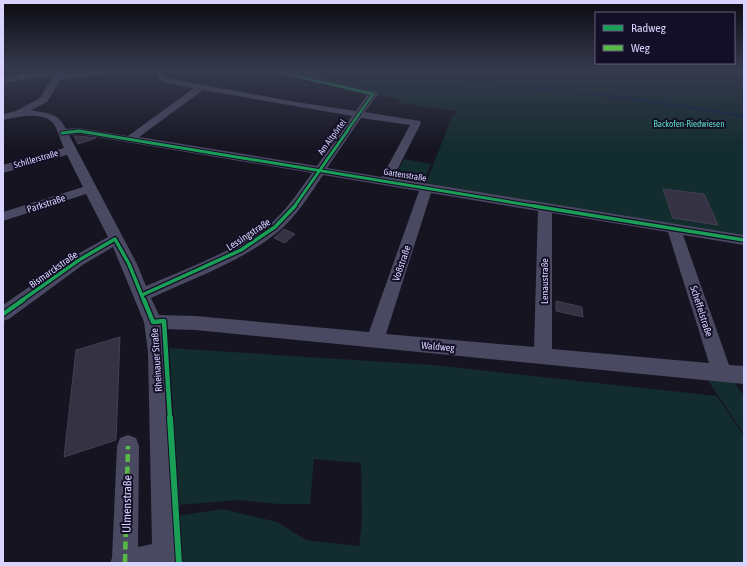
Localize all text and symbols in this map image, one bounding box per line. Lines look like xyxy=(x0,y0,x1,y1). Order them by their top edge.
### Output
legend xyxy=(595,12,735,64)
text: Radweg xyxy=(631,21,667,35)
text: Weg xyxy=(631,41,651,55)
street label: Am Altpörtel xyxy=(316,117,349,157)
park label: Backofen-Riedwiesen xyxy=(653,119,725,129)
street label: Schillerstraße xyxy=(13,148,59,170)
street label: Gartenstraße xyxy=(383,167,427,183)
street label: Parkstraße xyxy=(26,192,67,215)
street label: Lessingstraße xyxy=(224,216,273,253)
street label: Voßstraße xyxy=(390,243,413,282)
street label: Bismarckstraße xyxy=(27,248,80,290)
street label: Lenaustraße xyxy=(539,258,550,304)
street label: Scheffelstraße xyxy=(688,284,715,338)
street label: Rheinauer Straße xyxy=(149,327,164,392)
street label: Waldweg xyxy=(421,340,456,354)
street label: Ulmenstraße xyxy=(119,475,135,533)

